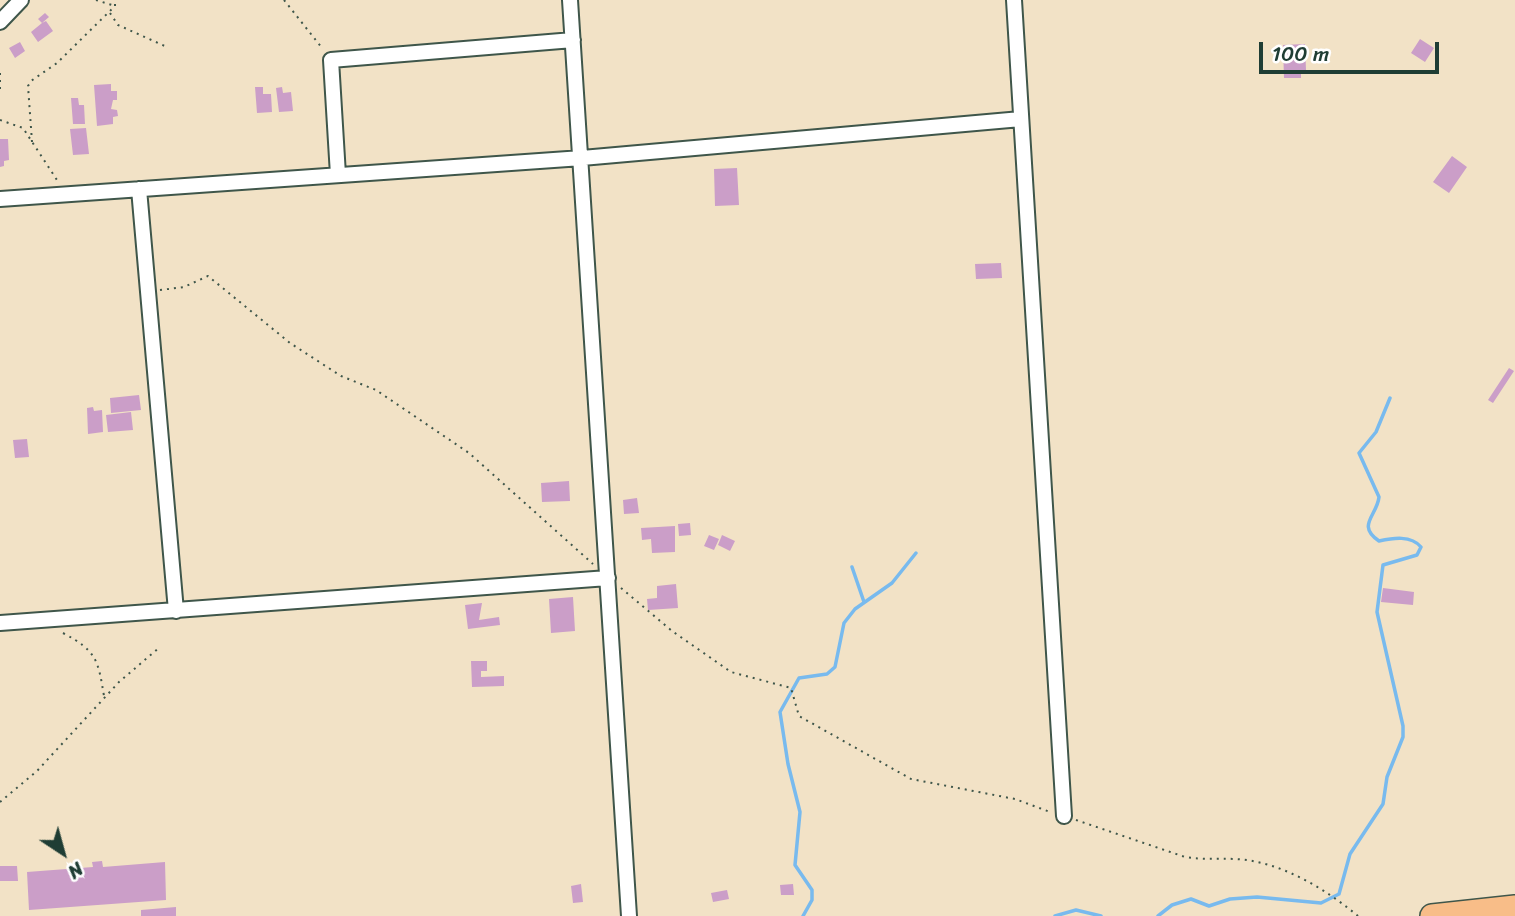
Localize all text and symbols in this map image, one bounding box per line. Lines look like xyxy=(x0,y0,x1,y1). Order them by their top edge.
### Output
scale bar xyxy=(1263,28,1443,72)
text: 100 m xyxy=(1272,35,1329,73)
north arrow xyxy=(28,818,98,888)
text: N xyxy=(61,853,91,888)

